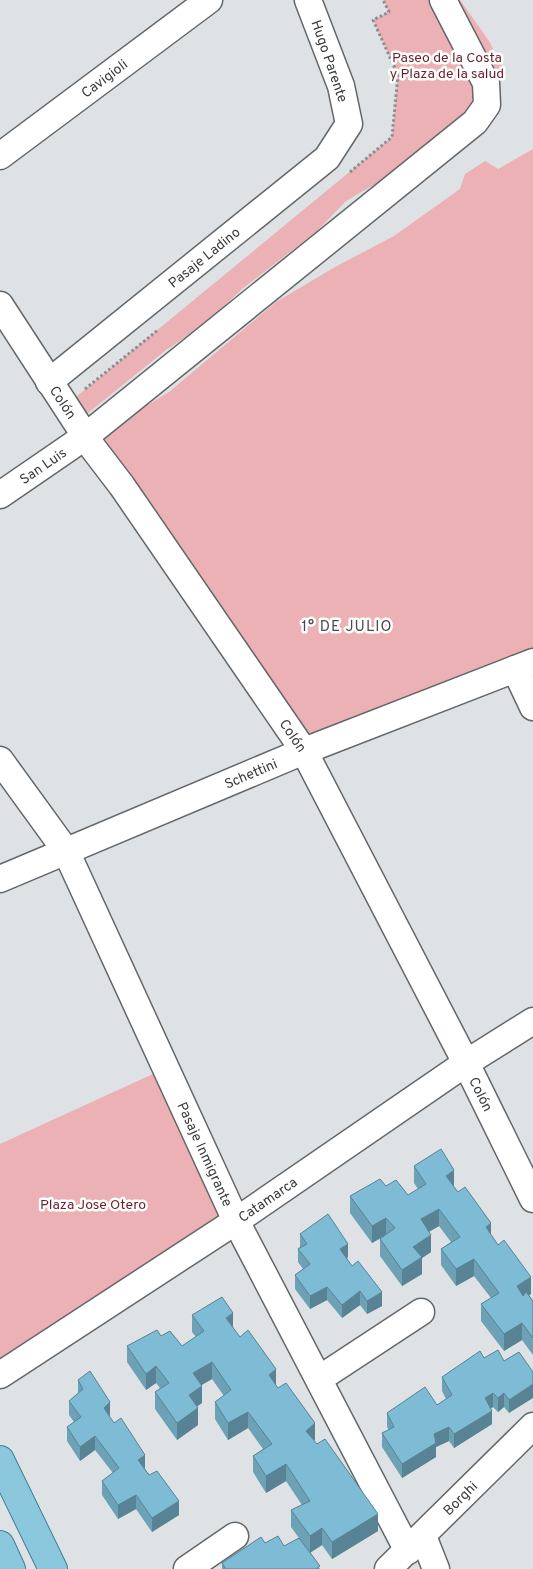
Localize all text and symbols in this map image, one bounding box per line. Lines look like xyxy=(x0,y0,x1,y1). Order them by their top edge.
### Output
street label: Hugo Parente xyxy=(307,18,351,105)
park label: Paseo de la Costa y Plaza de la salud xyxy=(390,50,504,83)
street label: Cavigioli xyxy=(78,57,132,102)
street label: Pasaje Ladino xyxy=(166,224,244,292)
street label: Colón xyxy=(45,383,79,423)
street label: San Luis xyxy=(17,445,70,489)
district label: 1° DE JULIO xyxy=(302,618,392,637)
street label: Colón xyxy=(275,717,309,756)
street label: Schettini xyxy=(222,756,280,793)
street label: Colón xyxy=(464,1075,496,1115)
street label: Pasaje Inmigrante xyxy=(173,1100,235,1210)
street label: Catamarca xyxy=(236,1174,301,1227)
park label: Plaza Jose Otero xyxy=(40,1197,146,1214)
street label: Borghi xyxy=(440,1479,482,1520)

